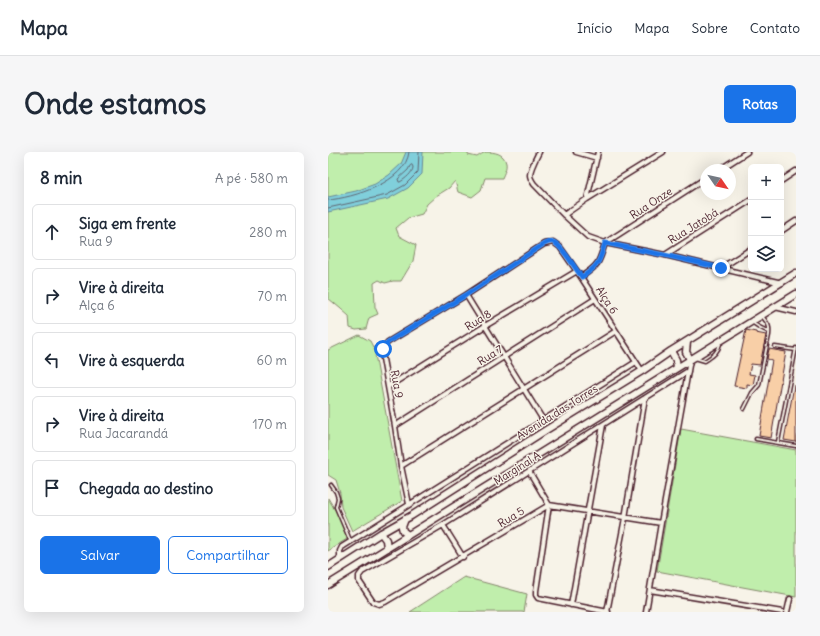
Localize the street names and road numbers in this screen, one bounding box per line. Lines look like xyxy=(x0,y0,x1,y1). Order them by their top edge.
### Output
street label: Rua Onze xyxy=(627,184,675,222)
street label: Rua Jatobá xyxy=(665,205,721,247)
street label: Alça 6 xyxy=(593,283,621,317)
street label: Rua 8 xyxy=(462,306,494,334)
street label: Rua 7 xyxy=(475,341,506,368)
street label: Rua 9 xyxy=(388,369,406,399)
street label: Avenida das Torres xyxy=(514,381,600,443)
street label: Marginal A xyxy=(491,448,543,488)
street label: Rua 5 xyxy=(495,504,527,530)

